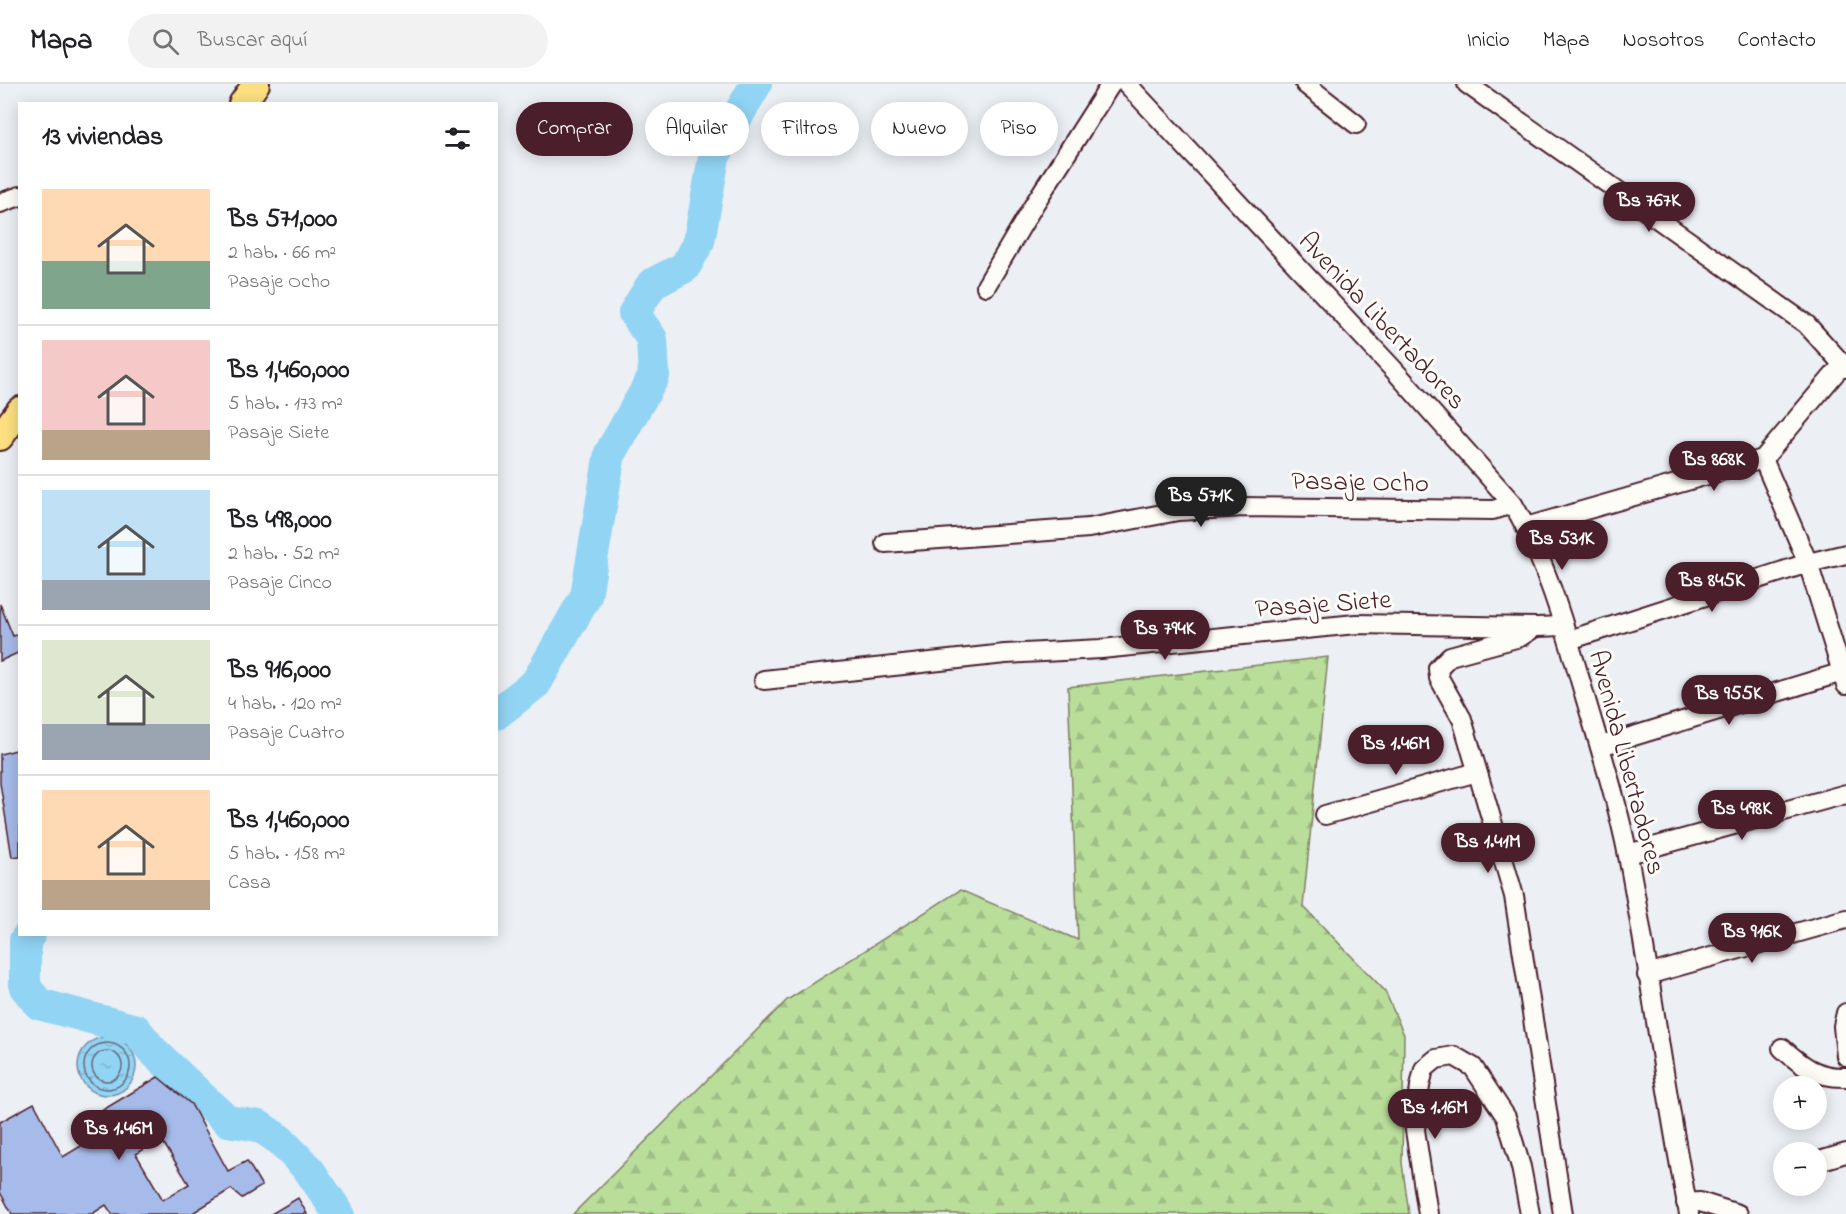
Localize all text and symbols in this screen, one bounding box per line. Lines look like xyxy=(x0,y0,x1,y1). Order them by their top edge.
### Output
search box xyxy=(128,14,548,68)
text: Mapa xyxy=(30,21,92,62)
icon: search xyxy=(149,25,182,58)
text: Buscar aquí xyxy=(197,25,307,57)
text: Inicio xyxy=(1467,26,1510,56)
text: Mapa xyxy=(1543,26,1590,56)
text: Nosotros xyxy=(1623,26,1705,56)
text: Contacto xyxy=(1738,26,1816,56)
chip: Comprar xyxy=(516,102,633,156)
chip: Alquilar xyxy=(645,102,749,156)
chip: Filtros xyxy=(761,102,859,156)
chip: Nuevo xyxy=(871,102,968,156)
chip: Piso xyxy=(980,102,1058,156)
text: 13 viviendas xyxy=(42,119,163,157)
icon: filters xyxy=(441,122,474,155)
pin: Bs 767K xyxy=(1594,182,1704,233)
text: Bs 767K xyxy=(1617,187,1681,216)
text: Bs 571,000 xyxy=(228,201,337,239)
icon: home xyxy=(90,213,162,285)
street label: Avenida Libertadores xyxy=(1288,224,1474,420)
text: 2 hab. · 66 m² xyxy=(228,239,336,268)
text: Pasaje Ocho xyxy=(228,268,330,297)
text: Bs 1,460,000 xyxy=(228,352,350,390)
icon: home xyxy=(90,364,162,436)
text: 5 hab. · 173 m² xyxy=(228,390,343,419)
text: Pasaje Siete xyxy=(228,419,329,448)
pin: Bs 868K xyxy=(1659,441,1769,492)
text: Bs 868K xyxy=(1683,446,1745,475)
street label: Pasaje Ocho xyxy=(1291,463,1429,504)
pin: Bs 571K xyxy=(1146,477,1256,528)
text: Bs 571K xyxy=(1169,482,1233,511)
text: Bs 498,000 xyxy=(228,502,332,540)
icon: home xyxy=(90,514,162,586)
pin: Bs 531K xyxy=(1507,520,1617,571)
text: Bs 531K xyxy=(1530,525,1594,554)
text: 2 hab. · 52 m² xyxy=(228,540,340,569)
pin: Bs 845K xyxy=(1657,562,1767,613)
text: Bs 845K xyxy=(1679,567,1745,596)
text: Pasaje Cinco xyxy=(228,569,332,598)
street label: Pasaje Siete xyxy=(1254,581,1394,630)
pin: Bs 794K xyxy=(1110,610,1220,661)
text: Bs 794K xyxy=(1135,615,1195,644)
street label: Avenida Libertadores xyxy=(1577,646,1674,879)
text: Bs 916,000 xyxy=(228,652,331,690)
icon: home xyxy=(90,664,162,736)
pin: Bs 955K xyxy=(1674,675,1784,726)
text: Bs 955K xyxy=(1695,680,1763,709)
text: 4 hab. · 120 m² xyxy=(228,690,342,719)
text: Pasaje Cuatro xyxy=(228,719,345,748)
pin: Bs 1.46M xyxy=(1334,725,1458,776)
text: Bs 1.46M xyxy=(1362,730,1430,759)
pin: Bs 498K xyxy=(1687,790,1797,841)
text: Bs 498K xyxy=(1712,795,1772,824)
text: Bs 1,460,000 xyxy=(228,802,350,840)
icon: home xyxy=(90,814,162,886)
pin: Bs 1.41M xyxy=(1426,823,1550,874)
text: Bs 1.41M xyxy=(1455,828,1521,857)
text: 5 hab. · 158 m² xyxy=(228,840,345,869)
text: Casa xyxy=(228,869,271,898)
pin: Bs 916K xyxy=(1697,913,1807,964)
text: Bs 916K xyxy=(1722,918,1782,947)
map controls xyxy=(1773,1076,1827,1196)
button: + xyxy=(1773,1076,1827,1130)
pin: Bs 1.16M xyxy=(1373,1089,1497,1140)
text: Bs 1.16M xyxy=(1402,1094,1468,1123)
pin: Bs 1.46M xyxy=(57,1110,181,1161)
text: Bs 1.46M xyxy=(85,1115,153,1144)
button: − xyxy=(1773,1142,1827,1196)

